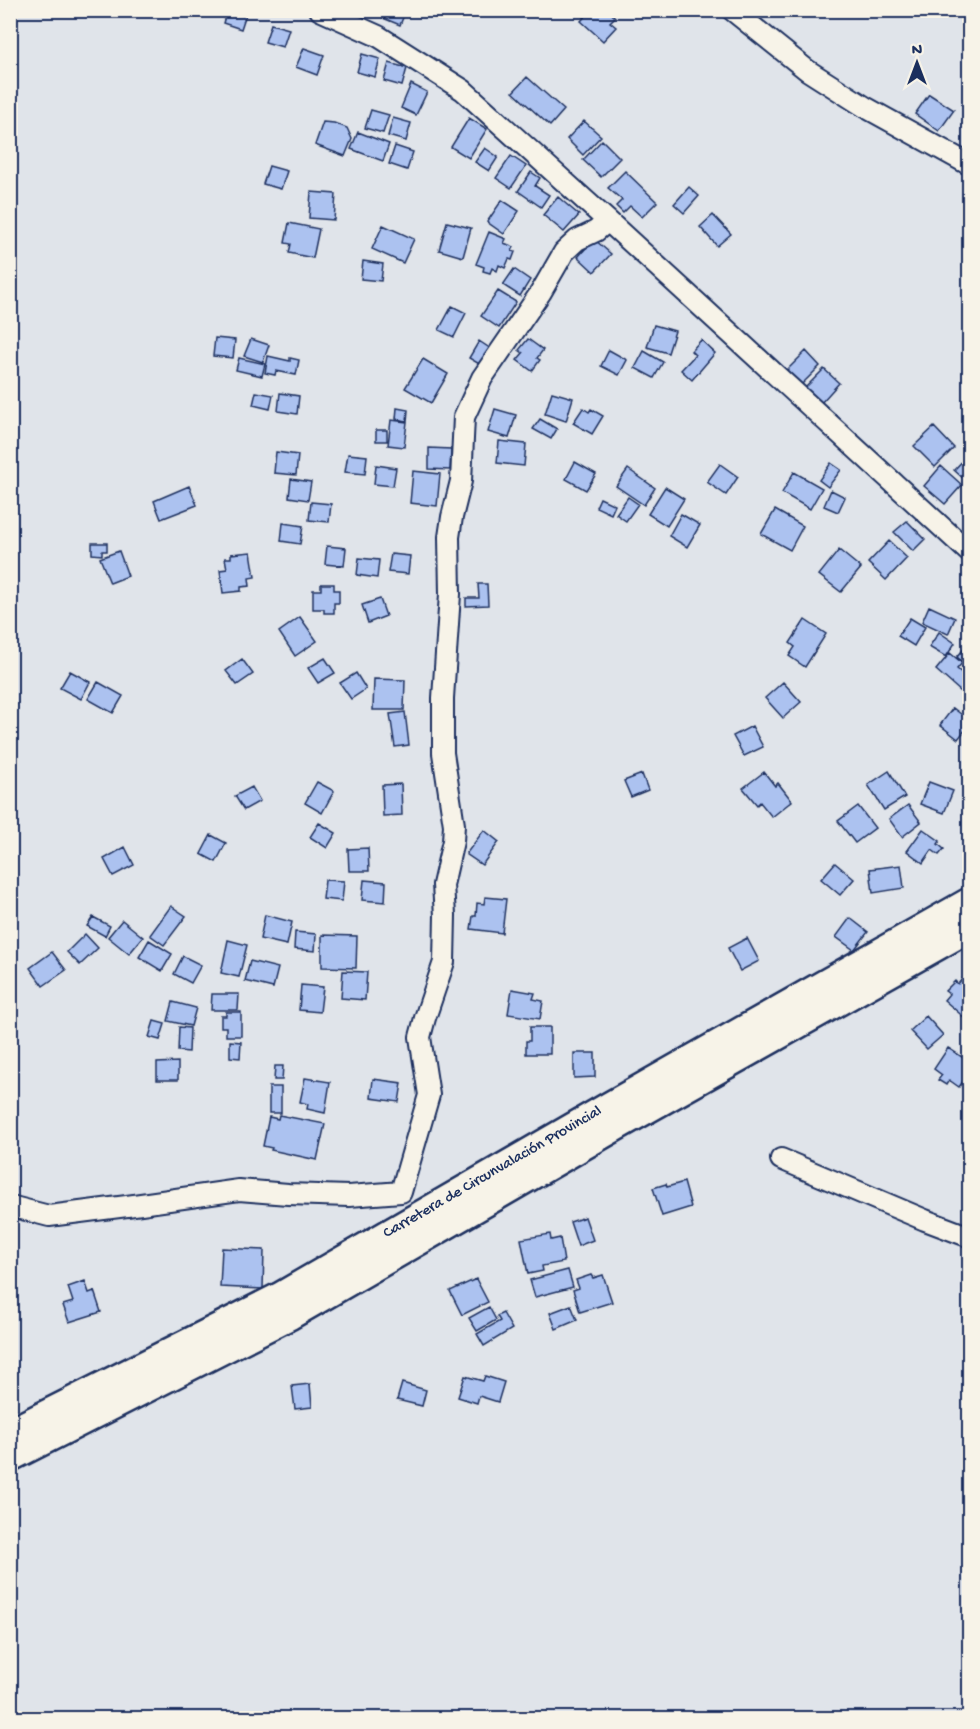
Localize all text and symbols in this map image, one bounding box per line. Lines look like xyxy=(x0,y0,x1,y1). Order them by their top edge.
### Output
north arrow xyxy=(887,33,947,93)
text: N xyxy=(912,42,923,61)
street label: Carretera de Circunvalación Provincial xyxy=(380,1102,606,1244)

